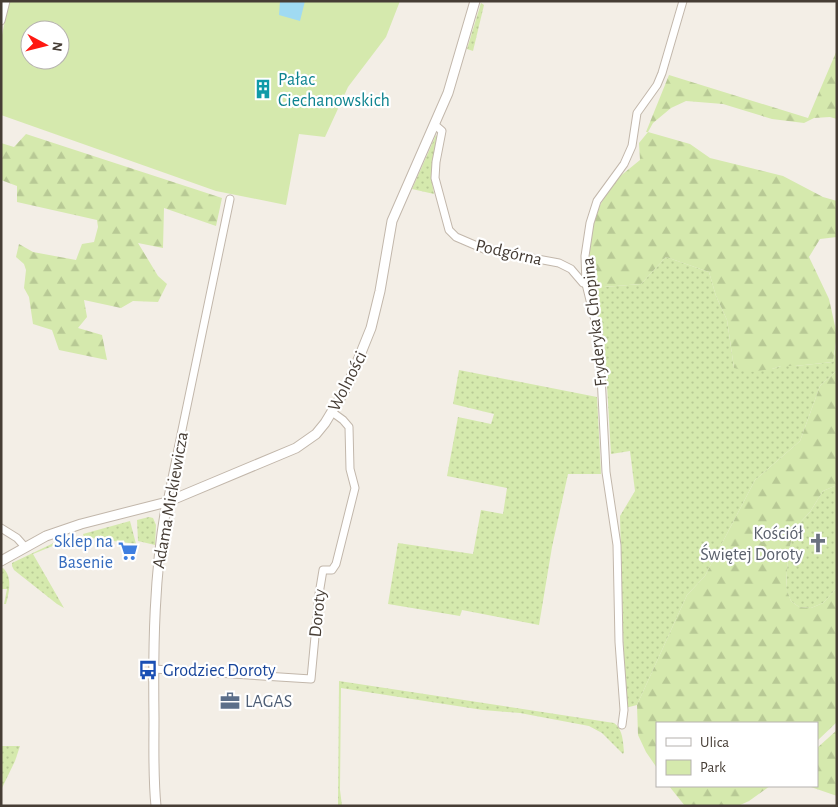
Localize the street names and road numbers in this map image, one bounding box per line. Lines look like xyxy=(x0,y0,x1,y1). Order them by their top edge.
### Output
street label: Podgórna xyxy=(474,237,544,269)
street label: Fryderyka Chopina xyxy=(579,256,611,387)
street label: Wolności xyxy=(325,349,371,414)
street label: Adama Mickiewicza xyxy=(150,430,192,570)
street label: Doroty xyxy=(307,588,330,638)

